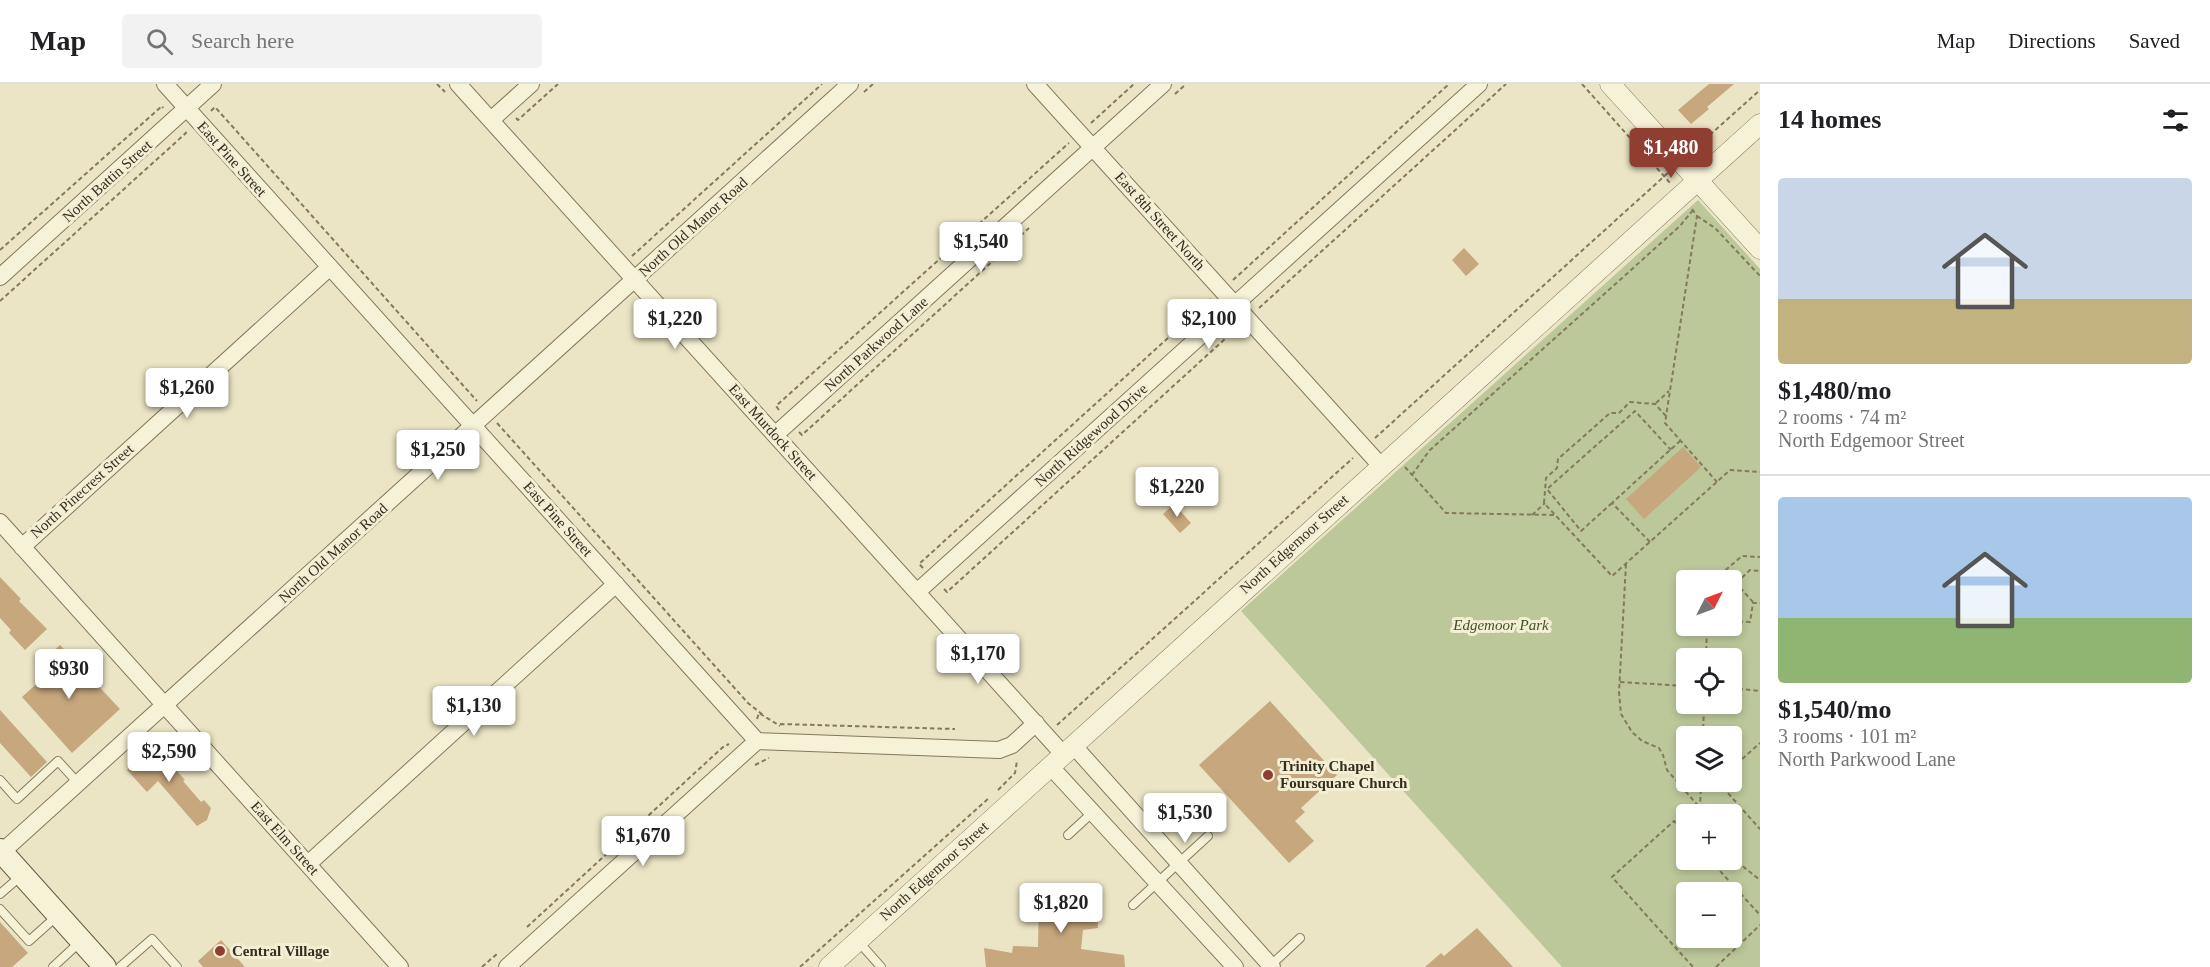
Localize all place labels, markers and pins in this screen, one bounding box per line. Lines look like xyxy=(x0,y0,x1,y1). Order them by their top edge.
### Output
pin: $1,480 xyxy=(1622,128,1720,179)
pin: $1,540 xyxy=(932,222,1030,273)
pin: $1,220 xyxy=(626,299,724,350)
pin: $2,100 xyxy=(1160,299,1258,350)
pin: $1,260 xyxy=(138,368,236,419)
pin: $1,250 xyxy=(389,430,487,481)
pin: $1,220 xyxy=(1128,467,1226,518)
pin: $1,170 xyxy=(929,634,1027,685)
pin: $930 xyxy=(33,649,105,700)
pin: $1,130 xyxy=(425,686,523,737)
pin: $2,590 xyxy=(120,732,218,783)
place label: Trinity Chapel Foursquare Church xyxy=(1280,758,1408,791)
marker: Trinity Chapel Foursquare Church xyxy=(1261,768,1275,782)
pin: $1,530 xyxy=(1136,793,1234,844)
pin: $1,670 xyxy=(594,816,692,867)
pin: $1,820 xyxy=(1012,883,1110,934)
place label: Central Village xyxy=(232,943,329,959)
marker: Central Village xyxy=(213,944,227,958)

